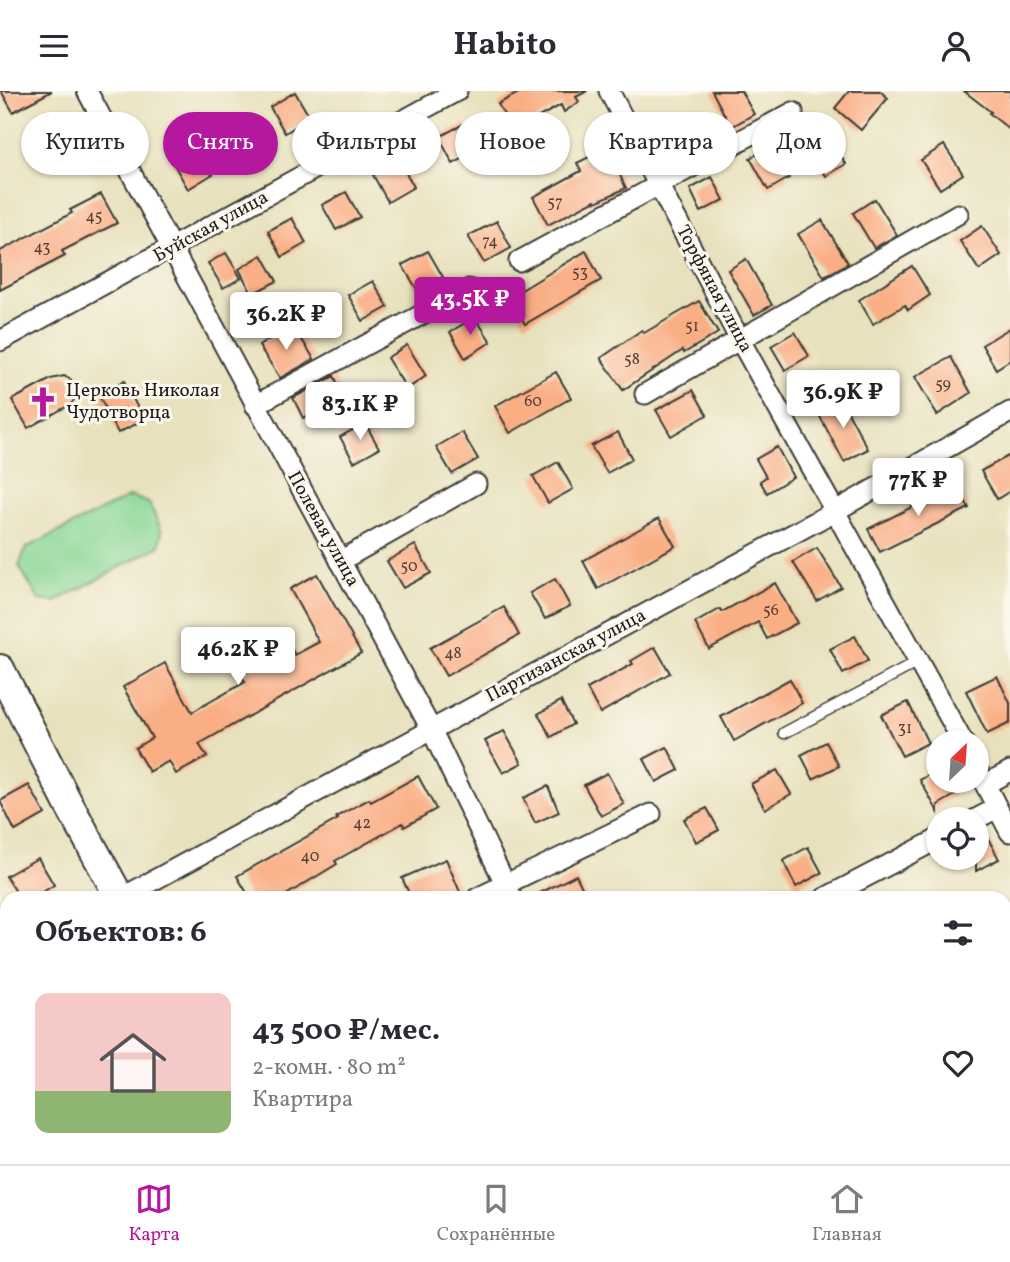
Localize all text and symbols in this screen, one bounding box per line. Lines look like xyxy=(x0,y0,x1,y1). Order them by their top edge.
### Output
text: Habito xyxy=(454,24,556,68)
icon: menu xyxy=(35,27,73,65)
icon: person xyxy=(937,27,975,65)
chip: Купить xyxy=(21,112,149,175)
chip: Снять xyxy=(163,112,278,175)
chip: Фильтры xyxy=(292,112,441,175)
chip: Новое xyxy=(455,112,570,175)
chip: Квартира xyxy=(584,112,738,175)
chip: Дом xyxy=(752,112,846,175)
street label: Буйская улица xyxy=(149,185,273,269)
house number: 57 xyxy=(547,192,563,214)
house number: 45 xyxy=(86,206,102,228)
street label: Торфяная улица xyxy=(669,221,759,357)
house number: 74 xyxy=(482,231,498,253)
house number: 43 xyxy=(33,237,51,259)
house number: 53 xyxy=(572,262,588,284)
pin: 43.5K ₽ xyxy=(405,278,535,337)
text: 43.5K ₽ xyxy=(430,284,510,316)
pin: 36.2K ₽ xyxy=(221,293,351,352)
text: 36.2K ₽ xyxy=(246,299,326,331)
house number: 51 xyxy=(685,316,699,338)
house number: 58 xyxy=(624,349,640,371)
pin: 36.9K ₽ xyxy=(778,371,908,430)
house number: 59 xyxy=(935,374,951,396)
text: 36.9K ₽ xyxy=(803,377,883,409)
place label: Церковь Николая Чудотворца xyxy=(66,378,220,426)
pin: 83.1K ₽ xyxy=(295,383,425,442)
church icon: Церковь Николая Чудотворца xyxy=(26,385,60,419)
text: 83.1K ₽ xyxy=(321,389,399,421)
house number: 60 xyxy=(524,391,542,413)
pin: 77K ₽ xyxy=(869,459,967,518)
text: 77K ₽ xyxy=(888,465,948,497)
street label: Полевая улица xyxy=(280,466,366,592)
house number: 50 xyxy=(401,556,418,578)
house number: 56 xyxy=(763,600,779,622)
street label: Партизанская улица xyxy=(481,603,651,709)
pin: 46.2K ₽ xyxy=(173,627,303,687)
text: 46.2K ₽ xyxy=(197,634,279,666)
house number: 48 xyxy=(444,643,462,665)
house number: 31 xyxy=(898,718,912,740)
north arrow xyxy=(926,730,989,793)
map controls xyxy=(926,730,989,870)
button: locate xyxy=(926,807,989,870)
house number: 42 xyxy=(353,813,371,835)
house number: 40 xyxy=(301,846,319,868)
text: Объектов: 6 xyxy=(35,912,207,954)
icon: filters xyxy=(939,914,977,952)
text: 43 500 ₽/мес. xyxy=(252,1010,440,1052)
icon: home xyxy=(91,1021,175,1105)
icon: heart xyxy=(939,1044,977,1082)
text: 2-комн. · 80 m² xyxy=(252,1052,406,1084)
text: Квартира xyxy=(252,1084,353,1116)
tab: Карта xyxy=(128,1180,180,1248)
tab: Сохранённые xyxy=(437,1180,555,1248)
tab: Главная xyxy=(812,1180,882,1248)

